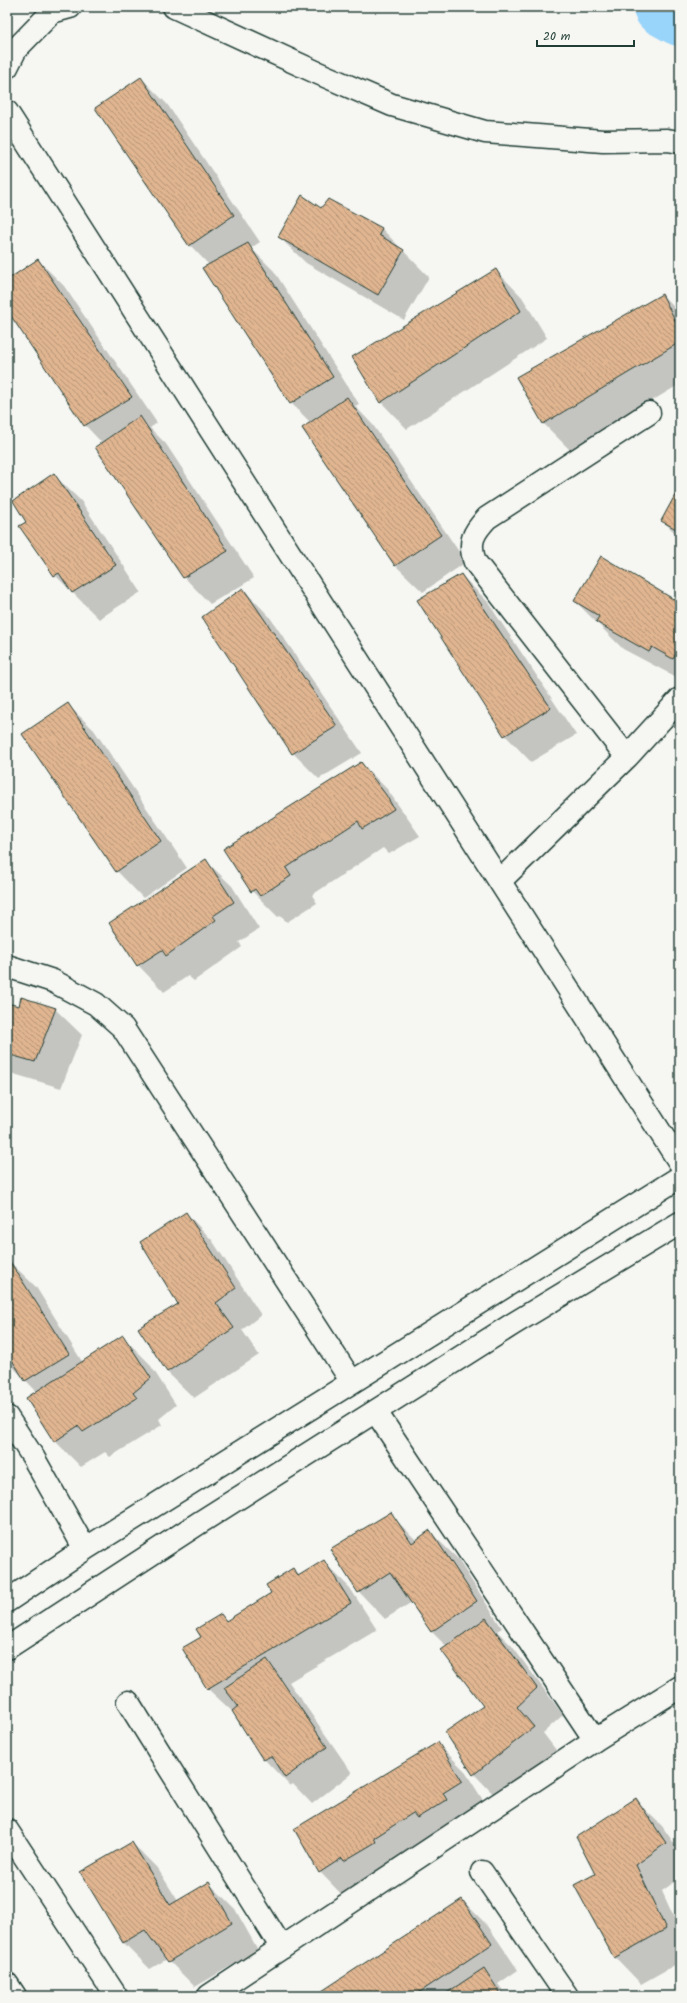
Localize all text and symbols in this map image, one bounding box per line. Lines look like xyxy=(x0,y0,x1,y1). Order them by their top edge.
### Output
scale bar xyxy=(537,22,634,48)
text: 20 m xyxy=(543,27,571,46)

